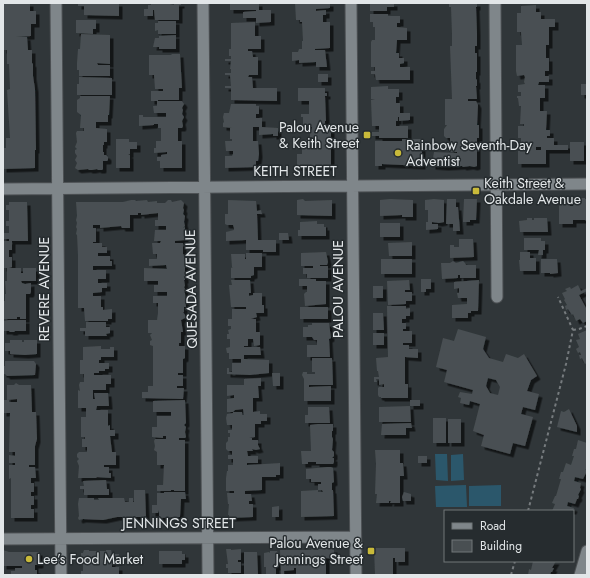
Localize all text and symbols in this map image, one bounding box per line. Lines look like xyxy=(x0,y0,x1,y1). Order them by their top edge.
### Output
place label: Palou Avenue & Keith Street xyxy=(279,117,360,153)
marker: Palou Avenue & Keith Street xyxy=(362,130,372,140)
place label: Rainbow Seventh-Day Adventist xyxy=(406,135,533,171)
marker: Rainbow Seventh-Day Adventist xyxy=(393,148,403,158)
street label: KEITH STREET xyxy=(253,161,337,181)
place label: Keith Street & Oakdale Avenue xyxy=(484,173,581,209)
marker: Keith Street & Oakdale Avenue xyxy=(471,186,481,196)
street label: QUESADA AVENUE xyxy=(180,229,202,349)
street label: REVERE AVENUE xyxy=(34,237,54,341)
street label: PALOU AVENUE xyxy=(328,240,348,338)
legend xyxy=(444,510,574,562)
street label: JENNINGS STREET xyxy=(120,513,236,533)
text: Road xyxy=(480,517,506,535)
place label: Palou Avenue & Jennings Street xyxy=(269,533,364,569)
text: Building xyxy=(480,537,522,555)
marker: Palou Avenue & Jennings Street xyxy=(366,546,376,556)
place label: Lee’s Food Market xyxy=(37,549,144,569)
marker: Lee’s Food Market xyxy=(24,554,34,564)

